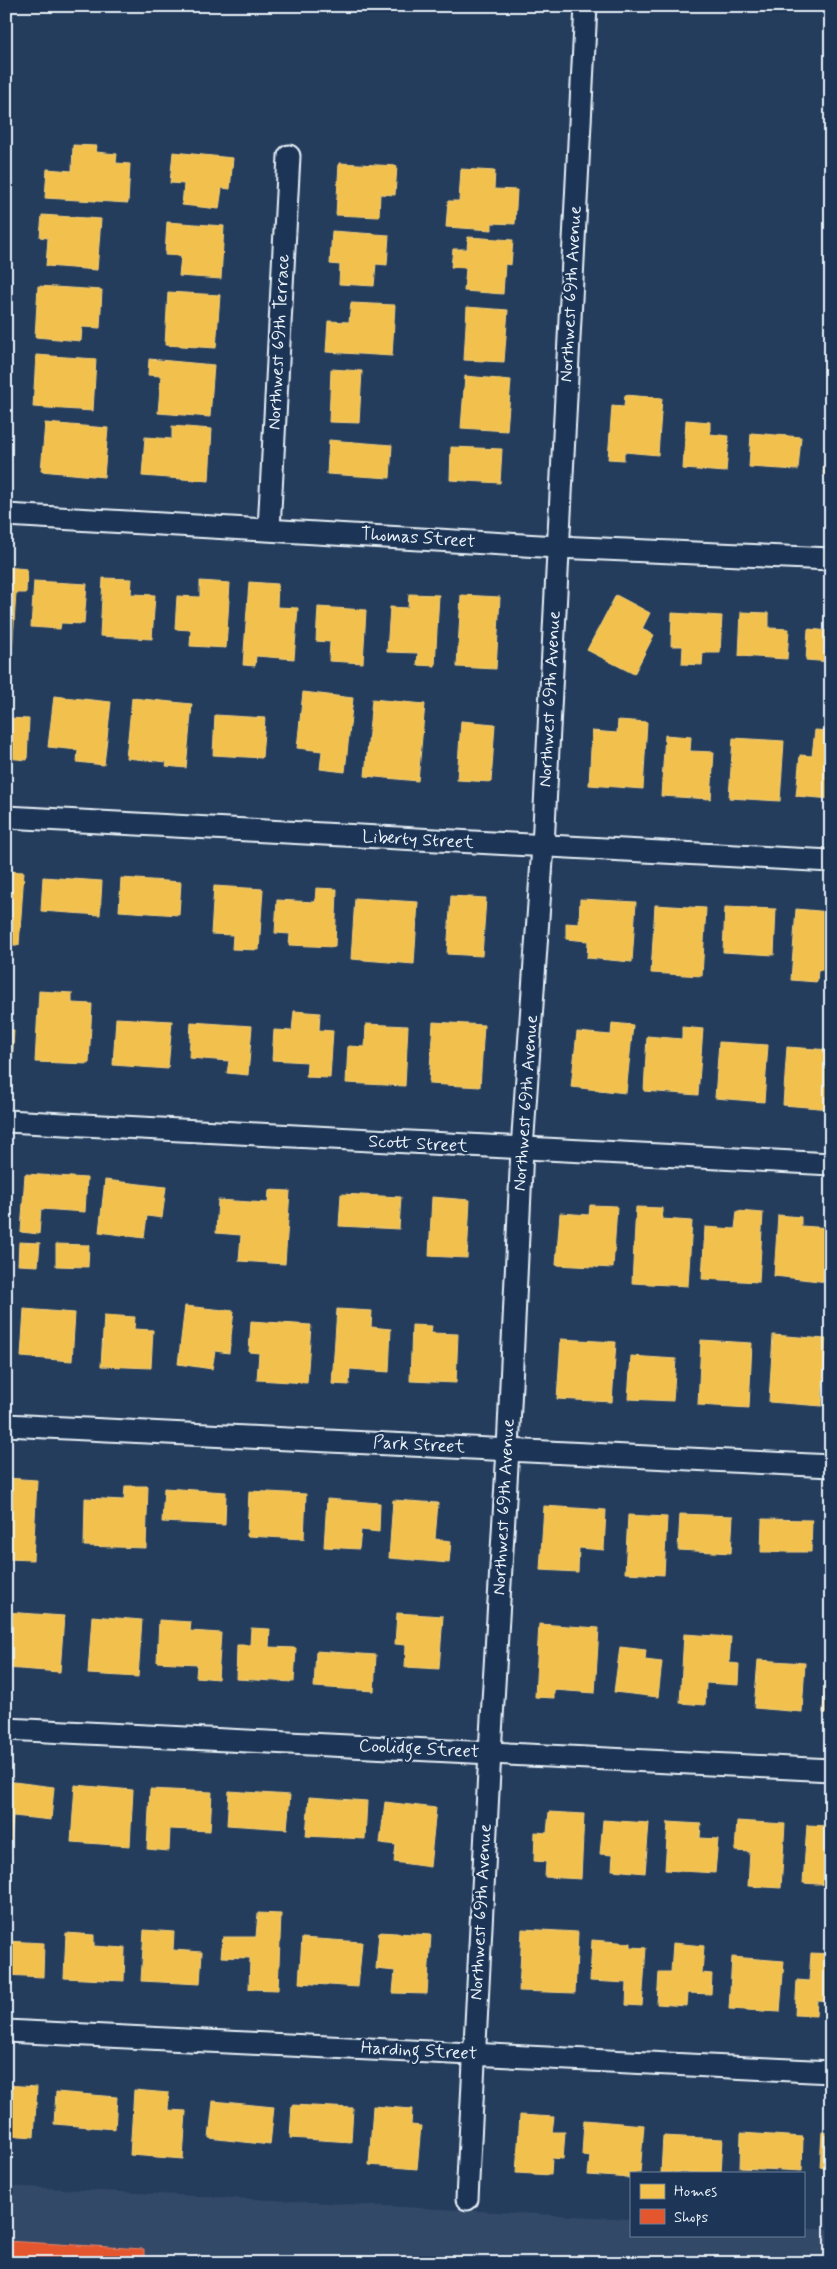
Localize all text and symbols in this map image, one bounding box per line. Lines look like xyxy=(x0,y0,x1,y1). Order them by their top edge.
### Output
street label: Northwest 69th Avenue xyxy=(554,205,588,383)
street label: Northwest 69th Terrace xyxy=(262,253,296,431)
street label: Thomas Street xyxy=(360,522,476,554)
street label: Northwest 69th Avenue xyxy=(533,610,567,788)
street label: Liberty Street xyxy=(362,825,475,855)
street label: Northwest 69th Avenue xyxy=(508,1014,544,1192)
street label: Scott Street xyxy=(368,1129,469,1159)
street label: Northwest 69th Avenue xyxy=(487,1418,521,1596)
street label: Park Street xyxy=(372,1431,466,1459)
street label: Coolidge Street xyxy=(358,1734,480,1766)
street label: Northwest 69th Avenue xyxy=(464,1823,498,2001)
street label: Harding Street xyxy=(360,2036,478,2068)
legend xyxy=(630,2172,804,2236)
text: Homes xyxy=(674,2182,717,2202)
text: Shops xyxy=(674,2208,709,2228)

